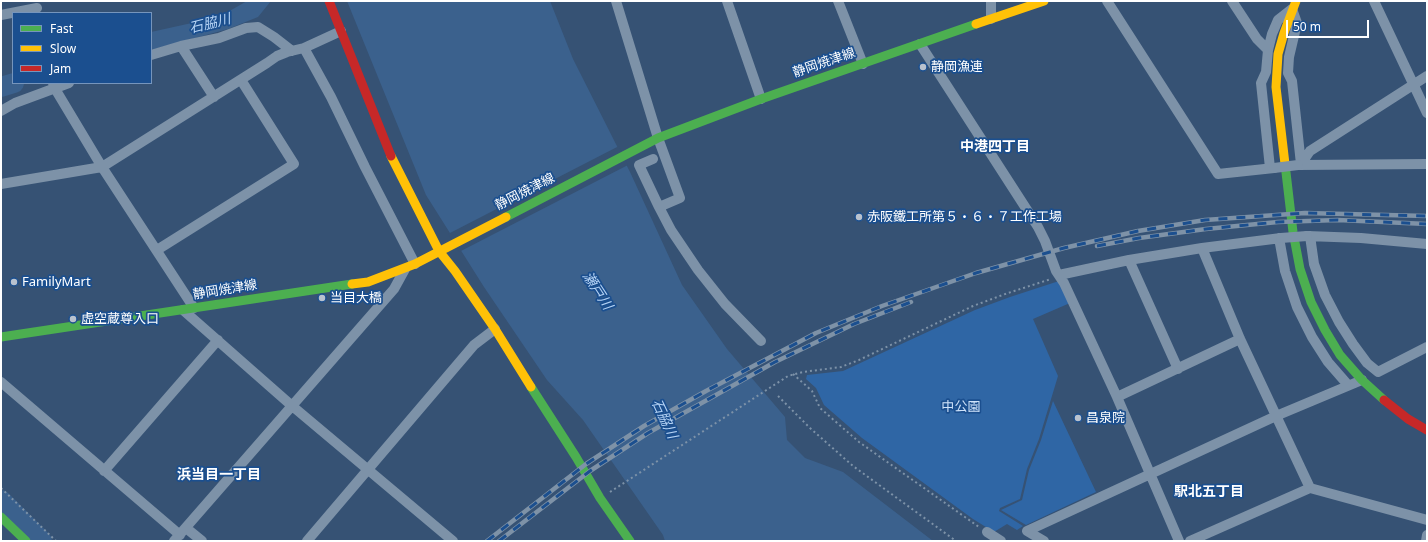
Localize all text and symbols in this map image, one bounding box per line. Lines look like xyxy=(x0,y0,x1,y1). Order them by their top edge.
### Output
water label: 石脇川 xyxy=(188,11,232,37)
legend xyxy=(12,12,152,84)
scale bar xyxy=(1288,12,1371,38)
text: 50 m xyxy=(1293,18,1321,35)
text: Fast xyxy=(50,20,73,37)
text: Slow xyxy=(50,40,76,57)
street label: 静岡焼津線 xyxy=(791,45,857,81)
place label: 静岡漁連 xyxy=(931,59,983,75)
text: Jam xyxy=(50,60,71,77)
marker: 静岡漁連 xyxy=(918,62,928,72)
district label: 中港四丁目 xyxy=(960,139,1030,155)
street label: 静岡焼津線 xyxy=(493,170,557,214)
place label: 赤阪鐵工所第５・６・７工作工場 xyxy=(867,209,1062,225)
marker: 赤阪鐵工所第５・６・７工作工場 xyxy=(854,212,864,222)
water label: 瀬戸川 xyxy=(579,269,615,313)
place label: FamilyMart xyxy=(22,274,91,290)
marker: FamilyMart xyxy=(9,277,19,287)
street label: 静岡焼津線 xyxy=(192,277,258,303)
place label: 当目大橋 xyxy=(330,290,382,306)
marker: 当目大橋 xyxy=(317,293,327,303)
place label: 虚空蔵尊入口 xyxy=(81,311,159,327)
marker: 虚空蔵尊入口 xyxy=(68,314,78,324)
water label: 石脇川 xyxy=(648,396,680,442)
park label: 中公園 xyxy=(942,399,980,415)
place label: 昌泉院 xyxy=(1086,410,1125,426)
marker: 昌泉院 xyxy=(1073,413,1083,423)
district label: 浜当目一丁目 xyxy=(177,467,261,483)
district label: 駅北五丁目 xyxy=(1174,484,1244,500)

